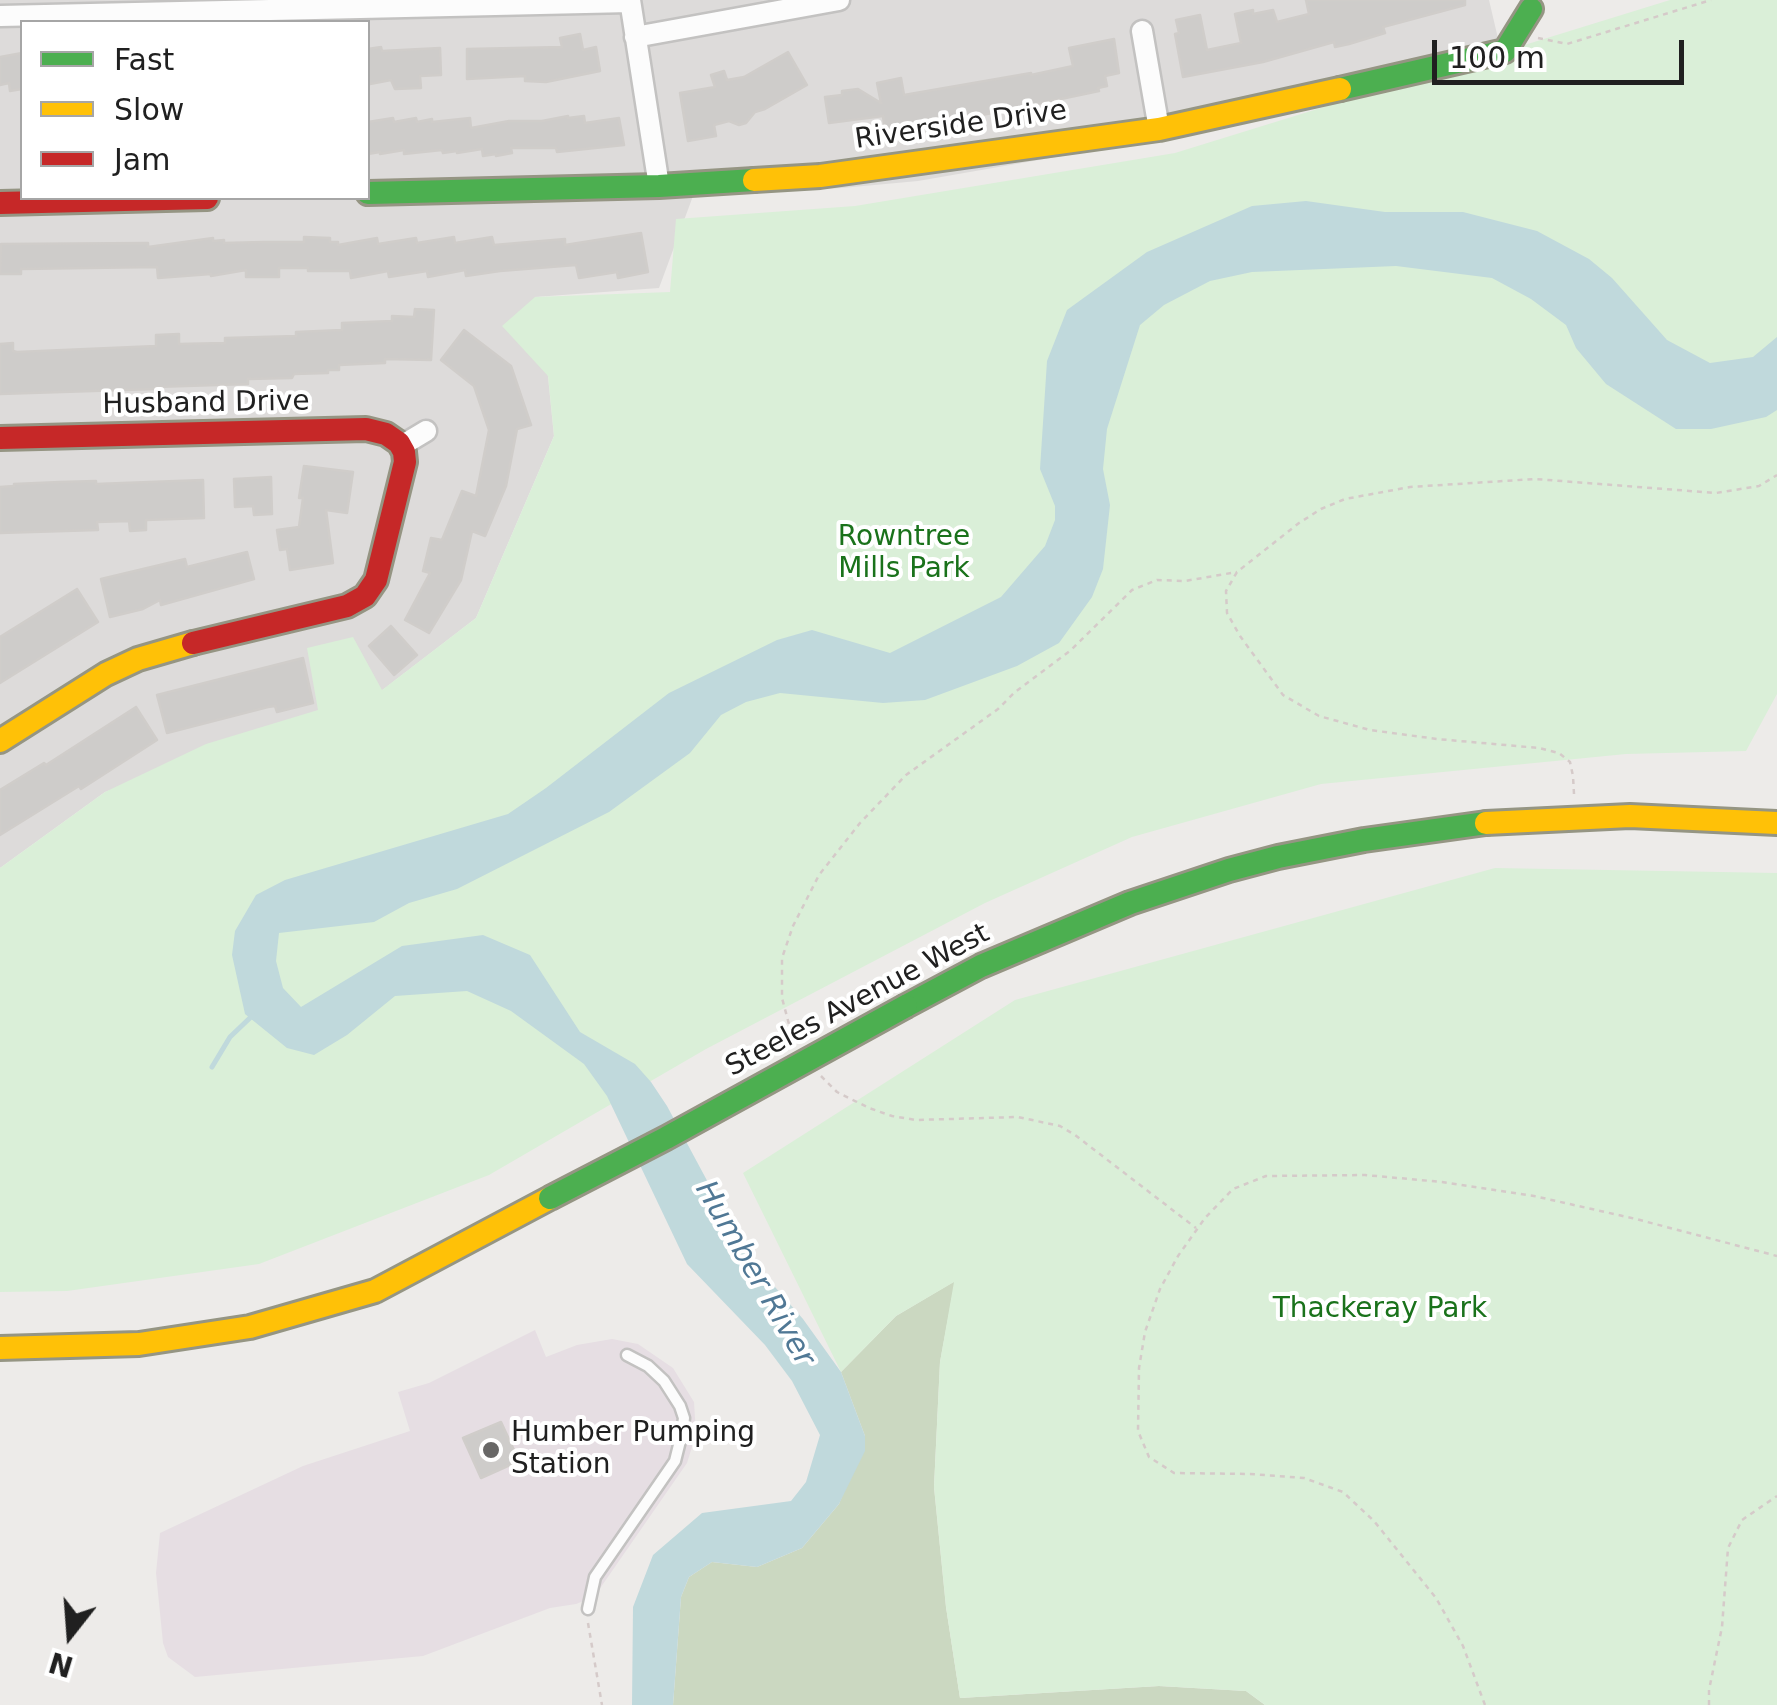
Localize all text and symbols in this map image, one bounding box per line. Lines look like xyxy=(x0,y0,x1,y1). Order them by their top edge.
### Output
legend xyxy=(20,20,370,200)
scale bar xyxy=(1437,20,1690,82)
text: 100 m xyxy=(1449,40,1545,75)
text: Fast xyxy=(114,42,174,77)
text: Slow xyxy=(114,92,184,127)
street label: Riverside Drive xyxy=(853,95,1069,157)
text: Jam xyxy=(114,142,170,177)
street label: Husband Drive xyxy=(102,385,310,423)
park label: Rowntree Mills Park xyxy=(838,521,970,587)
street label: Steeles Avenue West xyxy=(721,917,995,1085)
water label: Humber River xyxy=(686,1175,822,1373)
park label: Thackeray Park xyxy=(1273,1293,1487,1327)
place label: Humber Pumping Station xyxy=(511,1417,755,1483)
marker: Humber Pumping Station xyxy=(480,1439,502,1461)
north arrow xyxy=(20,1585,120,1685)
text: N xyxy=(45,1645,77,1683)

